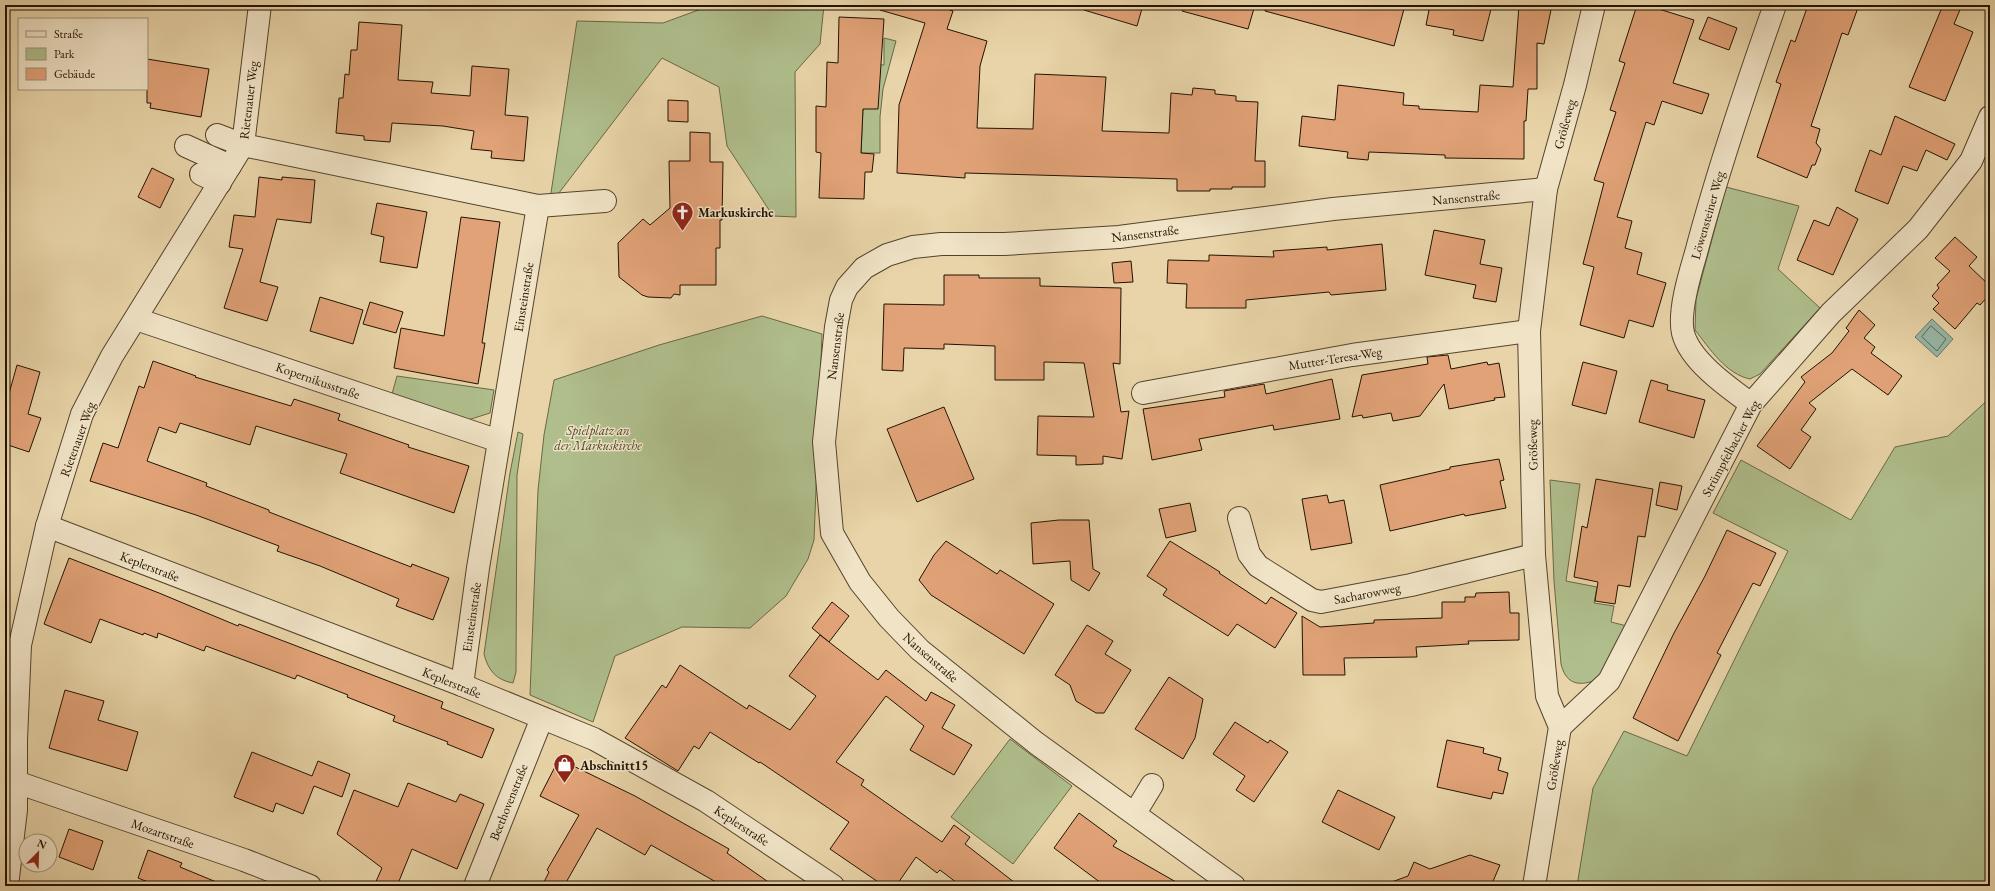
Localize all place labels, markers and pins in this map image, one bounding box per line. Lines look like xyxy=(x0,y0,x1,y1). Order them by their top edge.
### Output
church icon: Markuskirche xyxy=(669,199,695,232)
place label: Markuskirche xyxy=(698,204,774,221)
shop icon: Abschnitt15 xyxy=(551,752,577,785)
place label: Abschnitt15 xyxy=(579,757,648,774)

